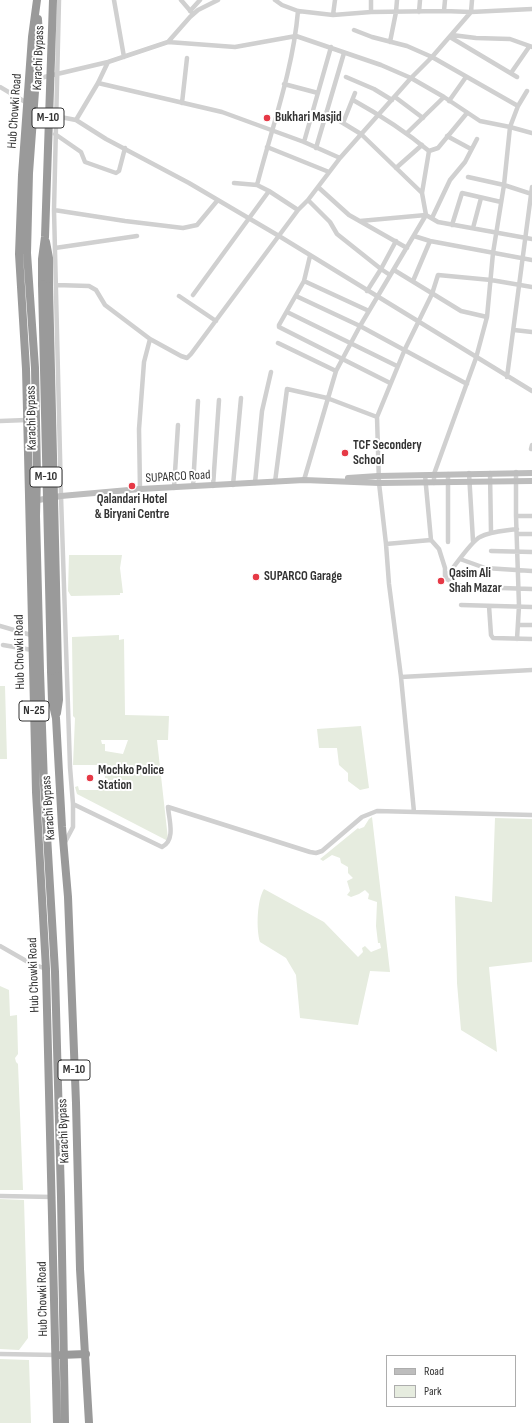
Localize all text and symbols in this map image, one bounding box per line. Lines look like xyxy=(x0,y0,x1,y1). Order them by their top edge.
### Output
street label: Karachi Bypass xyxy=(30,25,48,91)
street label: Hub Chowki Road xyxy=(5,73,25,149)
road number: M-10 xyxy=(32,108,64,128)
place label: Bukhari Masjid xyxy=(275,110,342,126)
marker: Bukhari Masjid xyxy=(262,113,272,123)
street label: Karachi Bypass xyxy=(24,385,40,451)
place label: TCF Secondery School xyxy=(353,438,422,469)
marker: TCF Secondery School xyxy=(340,448,350,458)
road number: M-10 xyxy=(30,467,62,487)
street label: SUPARCO Road xyxy=(145,468,211,486)
marker: Qalandari Hotel & Biryani Centre xyxy=(127,481,137,491)
place label: Qalandari Hotel & Biryani Centre xyxy=(95,492,169,523)
place label: Qasim Ali Shah Mazar xyxy=(449,566,502,597)
place label: SUPARCO Garage xyxy=(264,569,342,585)
marker: SUPARCO Garage xyxy=(251,572,261,582)
marker: Qasim Ali Shah Mazar xyxy=(436,576,446,586)
street label: Hub Chowki Road xyxy=(12,614,28,690)
road number: N-25 xyxy=(19,701,49,721)
place label: Mochko Police Station xyxy=(98,763,164,794)
marker: Mochko Police Station xyxy=(85,773,95,783)
street label: Karachi Bypass xyxy=(39,775,59,841)
street label: Hub Chowki Road xyxy=(25,937,43,1013)
road number: M-10 xyxy=(58,1060,90,1080)
street label: Karachi Bypass xyxy=(55,1098,73,1164)
street label: Hub Chowki Road xyxy=(35,1261,51,1337)
legend xyxy=(386,1355,516,1407)
text: Road xyxy=(424,1364,444,1379)
text: Park xyxy=(424,1384,442,1399)

